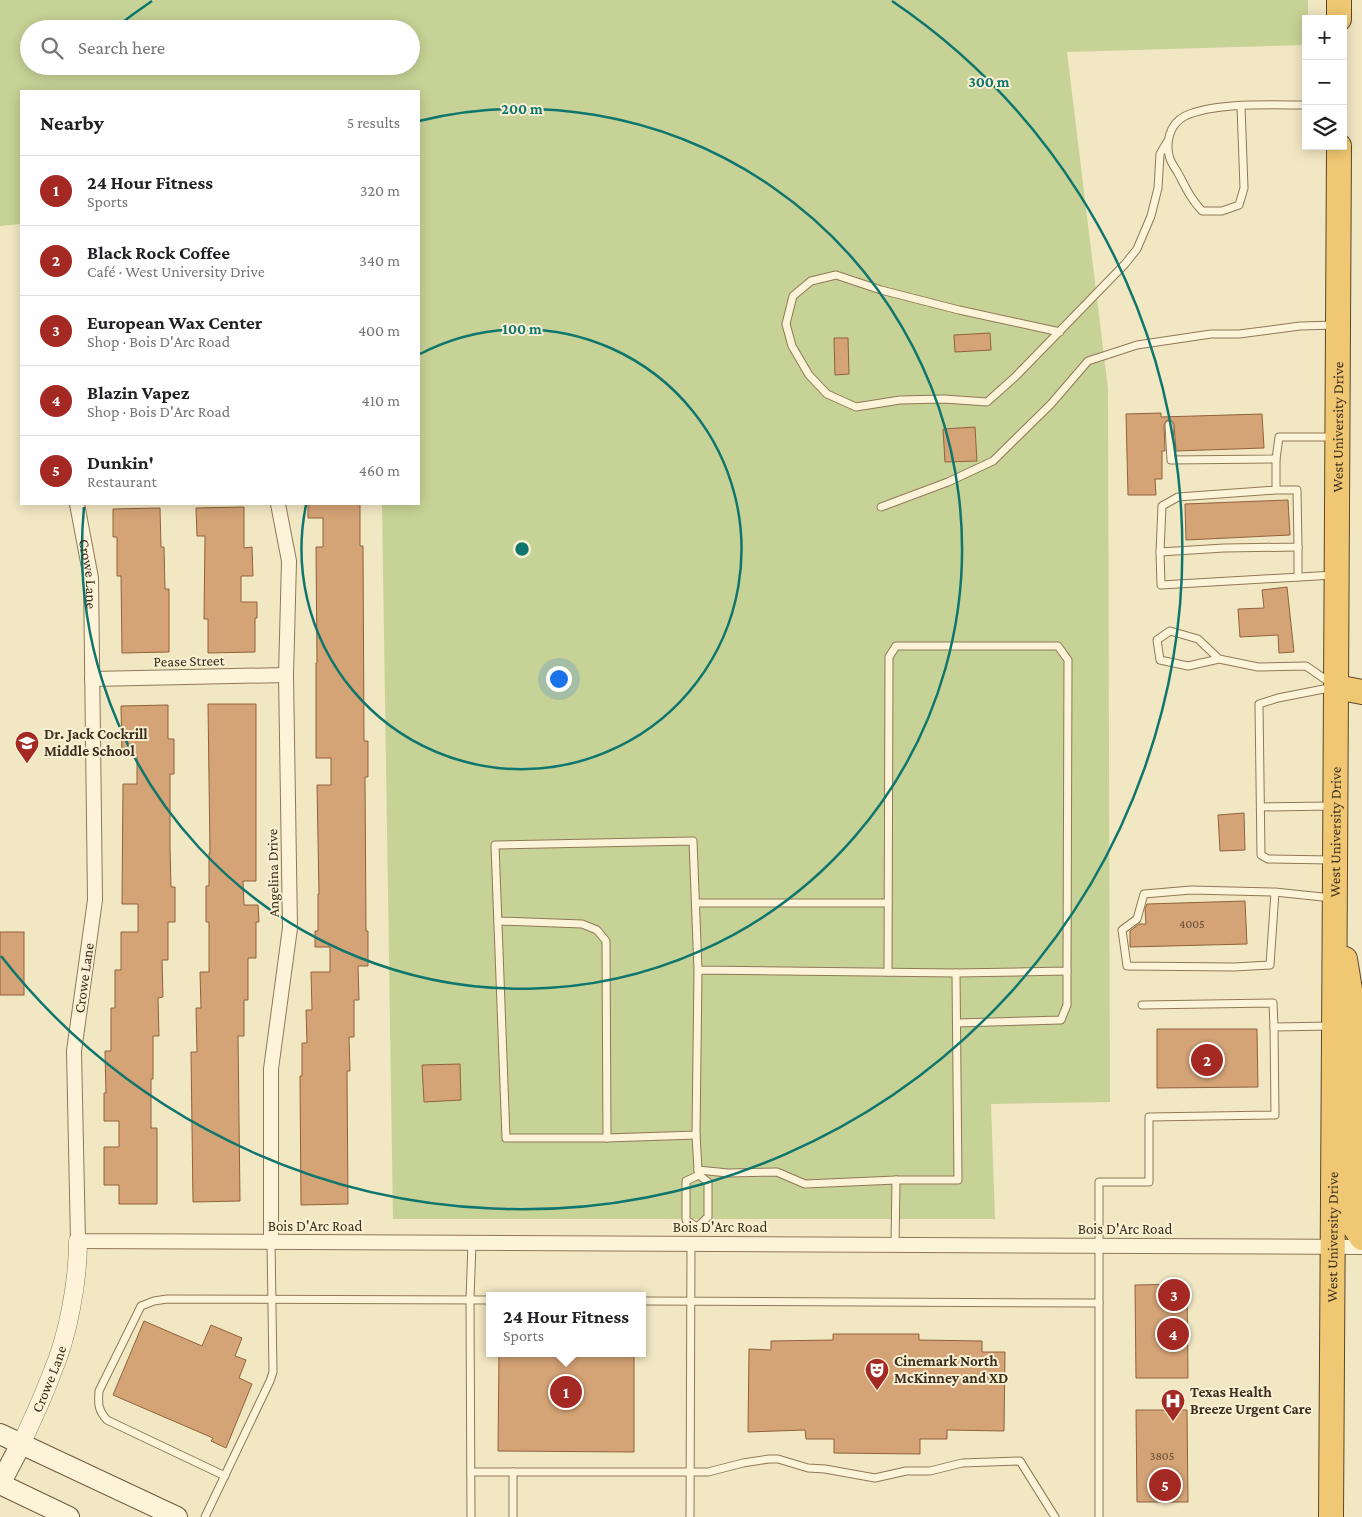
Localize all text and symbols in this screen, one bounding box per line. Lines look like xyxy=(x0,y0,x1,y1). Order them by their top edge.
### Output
map controls xyxy=(1302,15,1347,150)
button: + xyxy=(1302,15,1347,60)
search box xyxy=(20,20,420,75)
icon: search xyxy=(38,34,66,62)
text: Search here xyxy=(78,37,165,58)
button: − xyxy=(1302,60,1347,105)
text: 300 m xyxy=(968,74,1010,90)
text: 200 m xyxy=(501,101,543,117)
button: layers xyxy=(1302,105,1347,150)
text: Nearby xyxy=(40,111,104,135)
text: 5 results xyxy=(347,114,400,131)
text: 24 Hour Fitness xyxy=(87,172,213,193)
text: 1 xyxy=(53,182,59,199)
text: 320 m xyxy=(360,182,400,199)
text: Sports xyxy=(87,193,128,210)
text: Black Rock Coffee xyxy=(87,242,230,263)
text: 2 xyxy=(52,252,60,269)
text: 340 m xyxy=(359,252,400,269)
text: Café · West University Drive xyxy=(87,263,265,280)
text: European Wax Center xyxy=(87,312,262,333)
text: 100 m xyxy=(502,321,542,337)
text: 3 xyxy=(52,322,60,339)
text: 400 m xyxy=(358,322,400,339)
text: Shop · Bois D'Arc Road xyxy=(87,333,230,350)
street label: West University Drive xyxy=(1330,361,1347,493)
text: Blazin Vapez xyxy=(87,382,189,403)
text: 4 xyxy=(52,392,60,409)
text: 410 m xyxy=(362,392,400,409)
text: Shop · Bois D'Arc Road xyxy=(87,403,230,420)
text: Dunkin' xyxy=(87,452,154,473)
text: 5 xyxy=(52,462,60,479)
text: 460 m xyxy=(359,462,400,479)
text: Restaurant xyxy=(87,473,157,490)
street label: Crowe Lane xyxy=(76,538,99,610)
centre of rings xyxy=(513,540,531,558)
street label: Pease Street xyxy=(153,652,226,670)
your location xyxy=(546,666,572,692)
place label: Dr. Jack Cockrill Middle School xyxy=(44,726,148,759)
school or university icon: Dr. Jack Cockrill Middle School xyxy=(14,730,40,764)
street label: West University Drive xyxy=(1327,766,1345,898)
street label: Angelina Drive xyxy=(264,828,283,917)
house number: 4005 xyxy=(1179,917,1205,931)
street label: Crowe Lane xyxy=(71,942,97,1014)
pin: 2 xyxy=(1191,1041,1223,1079)
street label: West University Drive xyxy=(1324,1171,1342,1302)
street label: Bois D'Arc Road xyxy=(268,1218,362,1234)
street label: Bois D'Arc Road xyxy=(673,1219,767,1235)
street label: Bois D'Arc Road xyxy=(1078,1221,1172,1237)
pin: 3 xyxy=(1158,1276,1190,1314)
popup xyxy=(486,1292,646,1357)
text: 24 Hour Fitness xyxy=(503,1306,629,1327)
pin: 4 xyxy=(1157,1315,1189,1353)
text: Sports xyxy=(503,1327,544,1344)
street label: Crowe Lane xyxy=(29,1343,70,1415)
place label: Cinemark North McKinney and XD xyxy=(894,1353,1008,1386)
theatre icon: Cinemark North McKinney and XD xyxy=(864,1357,890,1391)
pin: 1 xyxy=(550,1373,582,1411)
place label: Texas Health Breeze Urgent Care xyxy=(1190,1384,1311,1417)
hospital icon: Texas Health Breeze Urgent Care xyxy=(1160,1388,1186,1422)
house number: 3805 xyxy=(1150,1449,1174,1463)
pin: 5 xyxy=(1149,1466,1181,1504)

